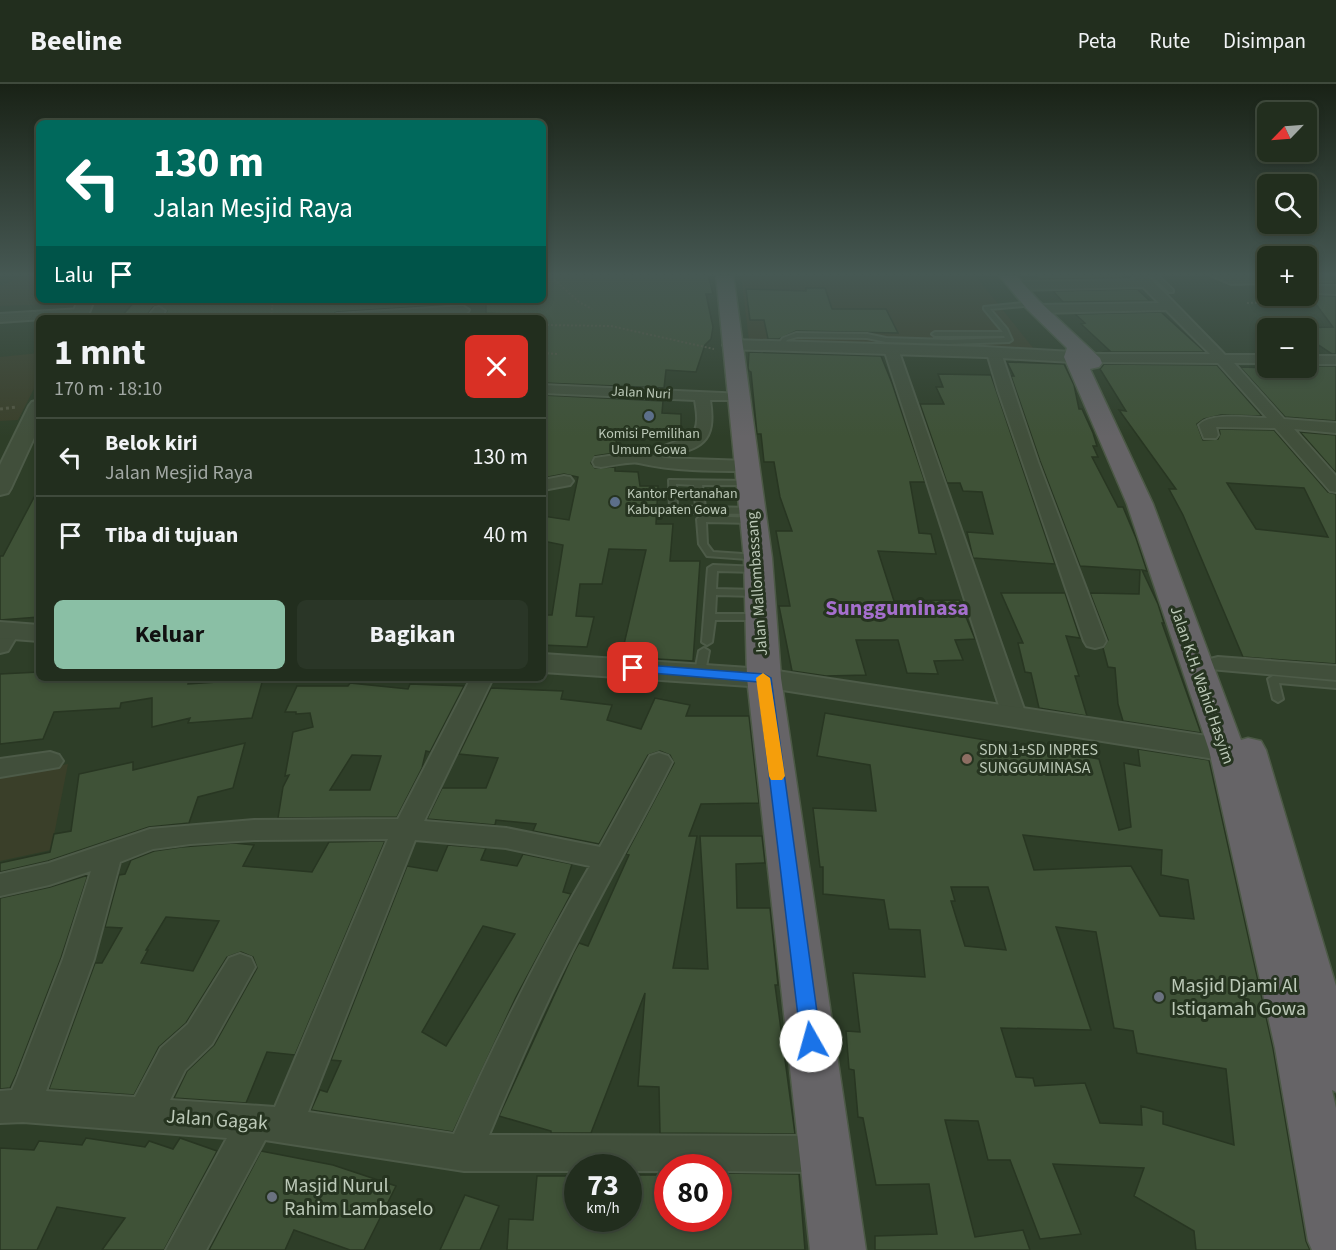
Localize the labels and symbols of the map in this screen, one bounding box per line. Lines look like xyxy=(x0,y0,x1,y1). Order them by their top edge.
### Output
north arrow xyxy=(1257,102,1317,162)
street label: Jalan Nuri xyxy=(611,381,671,405)
marker: Komisi Pemilihan Umum Gowa xyxy=(642,409,656,423)
place label: Komisi Pemilihan Umum Gowa xyxy=(598,424,700,460)
place label: Kantor Pertanahan Kabupaten Gowa xyxy=(627,484,738,520)
marker: Kantor Pertanahan Kabupaten Gowa xyxy=(608,495,622,509)
street label: Jalan Mallombassang xyxy=(741,511,773,657)
district label: Sungguminasa xyxy=(825,592,969,624)
street label: Jalan K.H. Wahid Hasyim xyxy=(1165,603,1239,767)
pin xyxy=(607,642,658,693)
place label: SDN 1+SD INPRES SUNGGUMINASA xyxy=(979,739,1098,779)
marker: SDN 1+SD INPRES SUNGGUMINASA xyxy=(960,752,974,766)
place label: Masjid Djami Al Istiqamah Gowa xyxy=(1171,972,1306,1023)
marker: Masjid Djami Al Istiqamah Gowa xyxy=(1152,990,1166,1004)
position arrow xyxy=(779,1009,843,1073)
street label: Jalan Gagak xyxy=(165,1102,269,1138)
speed limit sign: 80 xyxy=(654,1154,732,1232)
place label: Masjid Nurul Rahim Lambaselo xyxy=(284,1172,433,1223)
marker: Masjid Nurul Rahim Lambaselo xyxy=(265,1190,279,1204)

